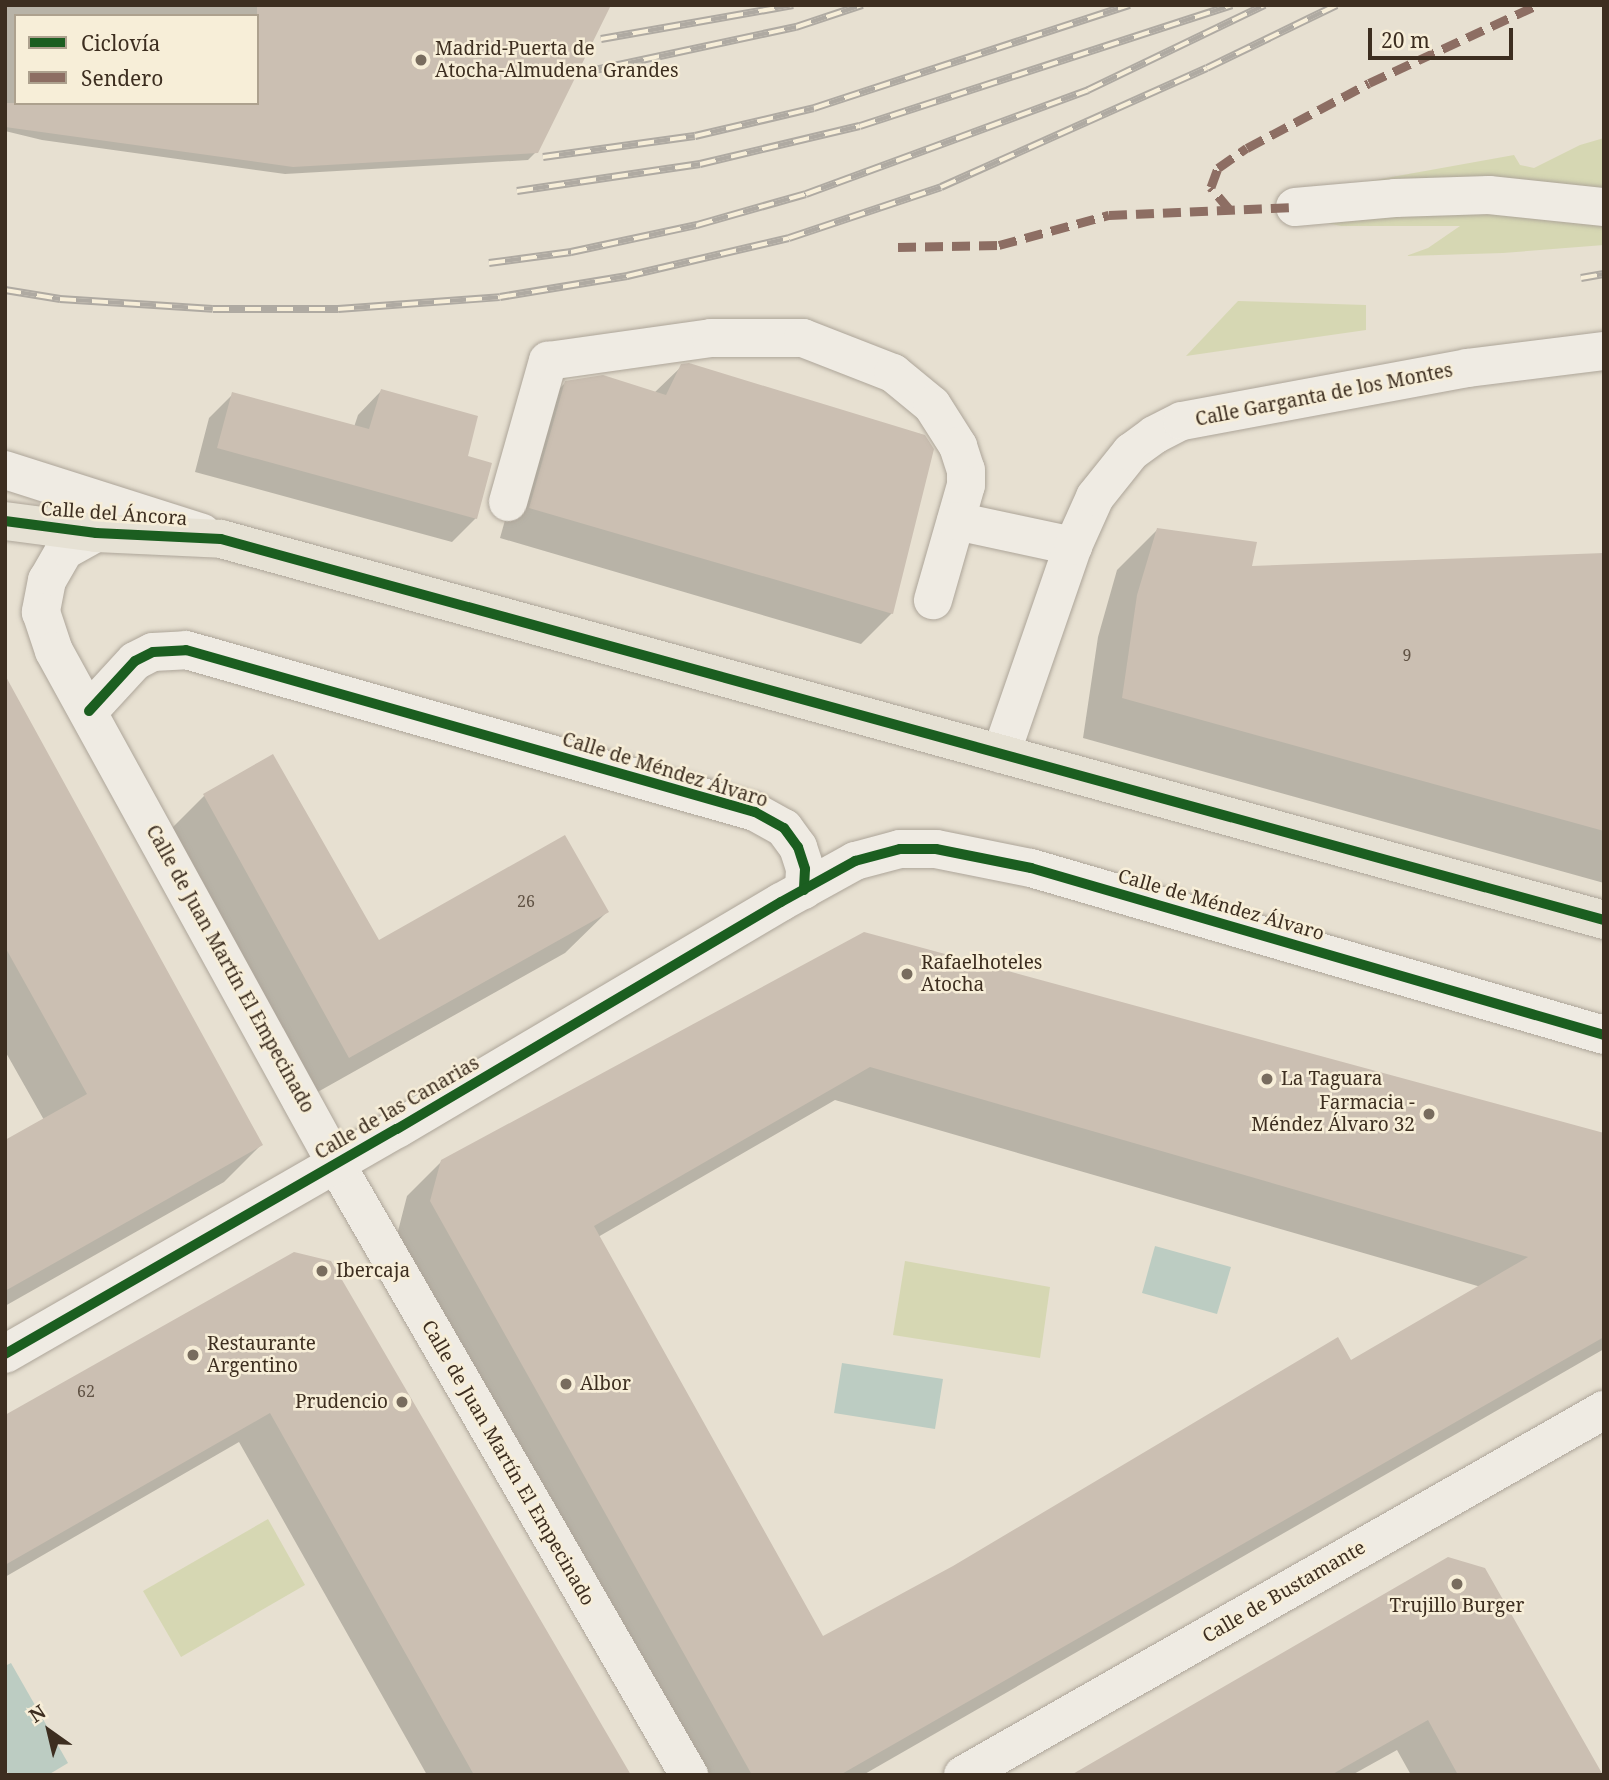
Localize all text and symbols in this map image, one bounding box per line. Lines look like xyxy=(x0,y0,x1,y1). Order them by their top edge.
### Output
legend xyxy=(14,14,259,105)
scale bar xyxy=(1371,14,1516,58)
text: 20 m xyxy=(1381,26,1430,54)
text: Ciclovía xyxy=(81,29,160,57)
place label: Madrid-Puerta de Atocha-Almudena Grandes xyxy=(435,38,679,82)
marker: Madrid-Puerta de Atocha-Almudena Grandes xyxy=(413,52,429,68)
text: Sendero xyxy=(81,64,163,92)
street label: Calle Garganta de los Montes xyxy=(1193,359,1455,431)
street label: Calle del Áncora xyxy=(40,497,188,531)
house number: 9 xyxy=(1403,645,1411,665)
street label: Calle de Méndez Álvaro xyxy=(560,728,770,812)
street label: Calle de Juan Martín El Empecinado xyxy=(141,821,319,1117)
street label: Calle de Méndez Álvaro xyxy=(1115,865,1327,945)
house number: 26 xyxy=(517,891,535,911)
place label: Rafaelhoteles Atocha xyxy=(921,952,1042,996)
marker: Rafaelhoteles Atocha xyxy=(899,966,915,982)
street label: Calle de las Canarias xyxy=(311,1052,483,1164)
place label: La Taguara xyxy=(1281,1068,1382,1090)
marker: La Taguara xyxy=(1259,1071,1275,1087)
place label: Farmacia - Méndez Álvaro 32 xyxy=(1251,1092,1415,1136)
marker: Farmacia - Méndez Álvaro 32 xyxy=(1421,1106,1437,1122)
place label: Ibercaja xyxy=(336,1260,410,1282)
marker: Ibercaja xyxy=(314,1263,330,1279)
street label: Calle de Juan Martín El Empecinado xyxy=(417,1316,599,1610)
place label: Restaurante Argentino xyxy=(207,1333,316,1377)
marker: Restaurante Argentino xyxy=(185,1347,201,1363)
place label: Albor xyxy=(580,1373,631,1395)
marker: Albor xyxy=(558,1376,574,1392)
house number: 62 xyxy=(77,1381,95,1401)
place label: Prudencio xyxy=(295,1391,388,1413)
marker: Prudencio xyxy=(394,1394,410,1410)
street label: Calle de Bustamante xyxy=(1199,1536,1369,1648)
marker: Trujillo Burger xyxy=(1449,1576,1465,1592)
place label: Trujillo Burger xyxy=(1390,1595,1524,1617)
north arrow xyxy=(14,1696,84,1766)
text: N xyxy=(24,1699,51,1729)

